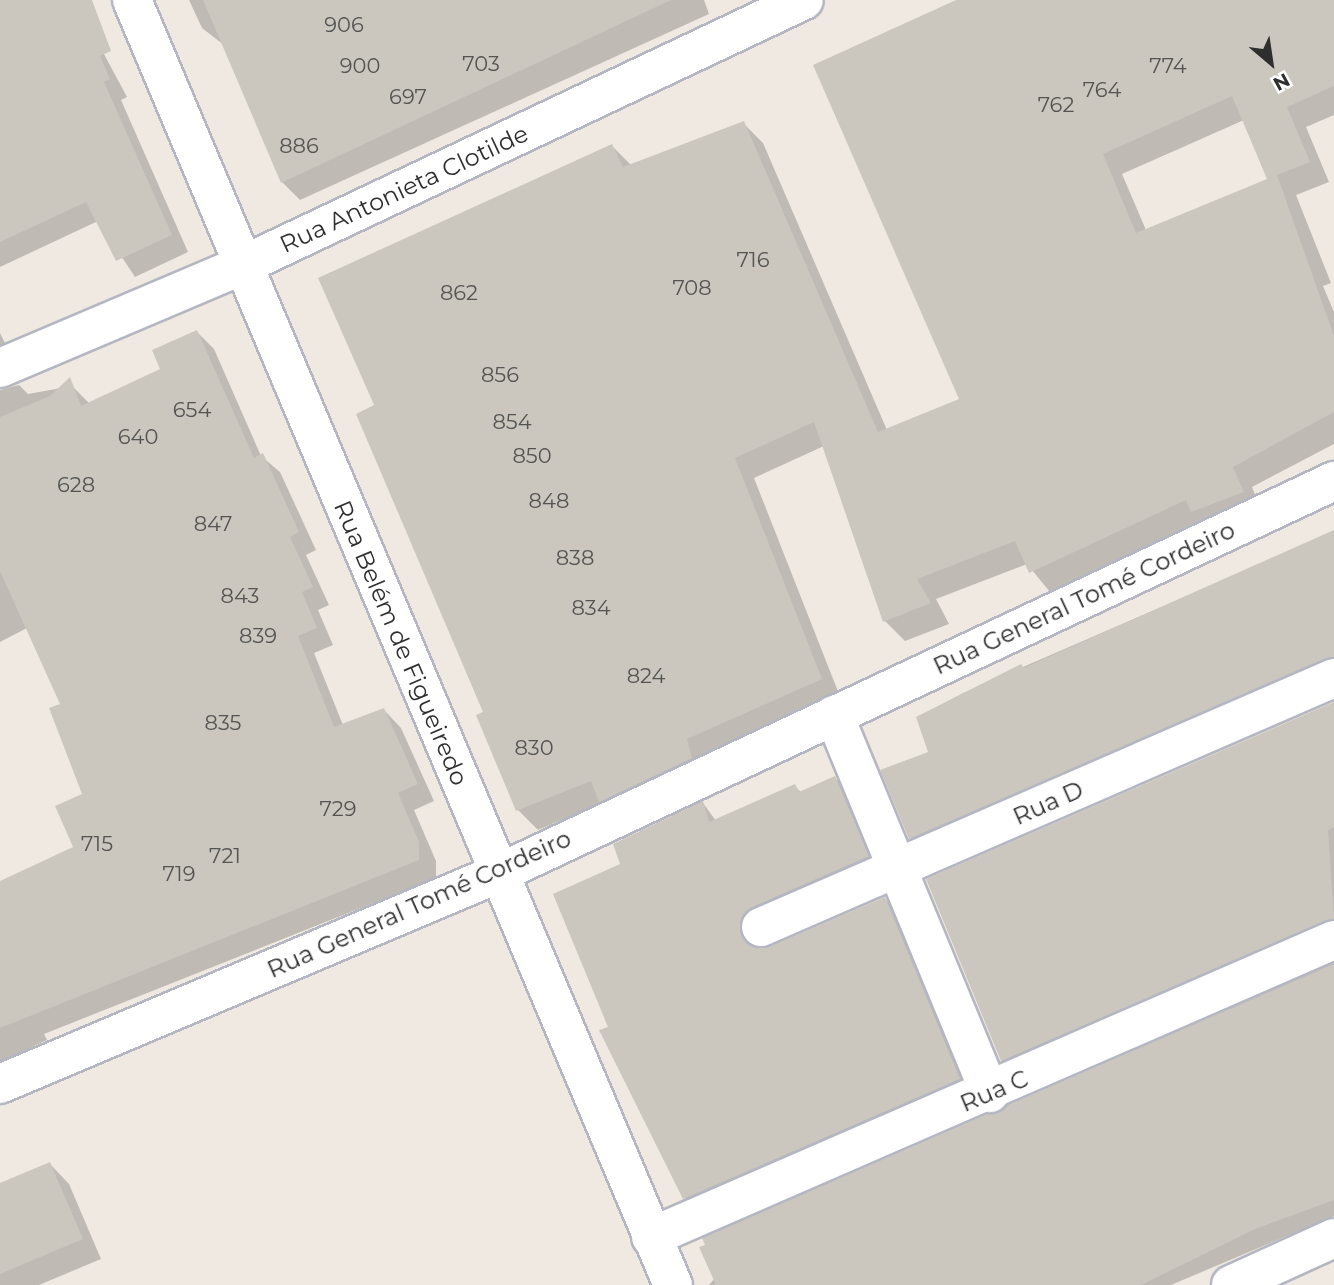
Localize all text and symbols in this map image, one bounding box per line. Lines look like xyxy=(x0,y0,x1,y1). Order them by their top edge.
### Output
house number: 906 xyxy=(324,12,364,38)
north arrow xyxy=(1236,28,1306,98)
house number: 703 xyxy=(462,51,500,77)
house number: 900 xyxy=(340,53,380,79)
house number: 774 xyxy=(1149,53,1187,79)
text: N xyxy=(1269,68,1294,96)
house number: 764 xyxy=(1083,77,1121,103)
house number: 697 xyxy=(389,84,427,110)
house number: 762 xyxy=(1038,92,1074,118)
street label: Rua Antonieta Clotilde xyxy=(275,119,533,259)
house number: 886 xyxy=(279,133,319,159)
house number: 716 xyxy=(737,247,769,273)
house number: 708 xyxy=(672,275,712,301)
house number: 862 xyxy=(440,280,478,306)
house number: 856 xyxy=(481,362,519,388)
house number: 654 xyxy=(173,397,211,423)
house number: 854 xyxy=(492,409,532,435)
house number: 640 xyxy=(118,424,158,450)
house number: 850 xyxy=(512,443,552,469)
house number: 628 xyxy=(57,472,95,498)
house number: 848 xyxy=(529,488,569,514)
street label: Rua Belém de Figueiredo xyxy=(328,496,474,790)
house number: 847 xyxy=(194,511,232,537)
street label: Rua General Tomé Cordeiro xyxy=(929,515,1239,681)
house number: 838 xyxy=(556,545,594,571)
house number: 843 xyxy=(221,583,259,609)
house number: 834 xyxy=(571,595,611,621)
house number: 839 xyxy=(239,623,277,649)
house number: 824 xyxy=(627,663,665,689)
house number: 835 xyxy=(205,710,241,736)
house number: 830 xyxy=(514,735,554,761)
street label: Rua D xyxy=(1008,775,1088,831)
house number: 729 xyxy=(319,796,357,822)
street label: Rua General Tomé Cordeiro xyxy=(263,824,575,984)
house number: 715 xyxy=(81,831,113,857)
house number: 721 xyxy=(209,843,241,869)
house number: 719 xyxy=(163,861,195,887)
street label: Rua C xyxy=(956,1064,1032,1118)

